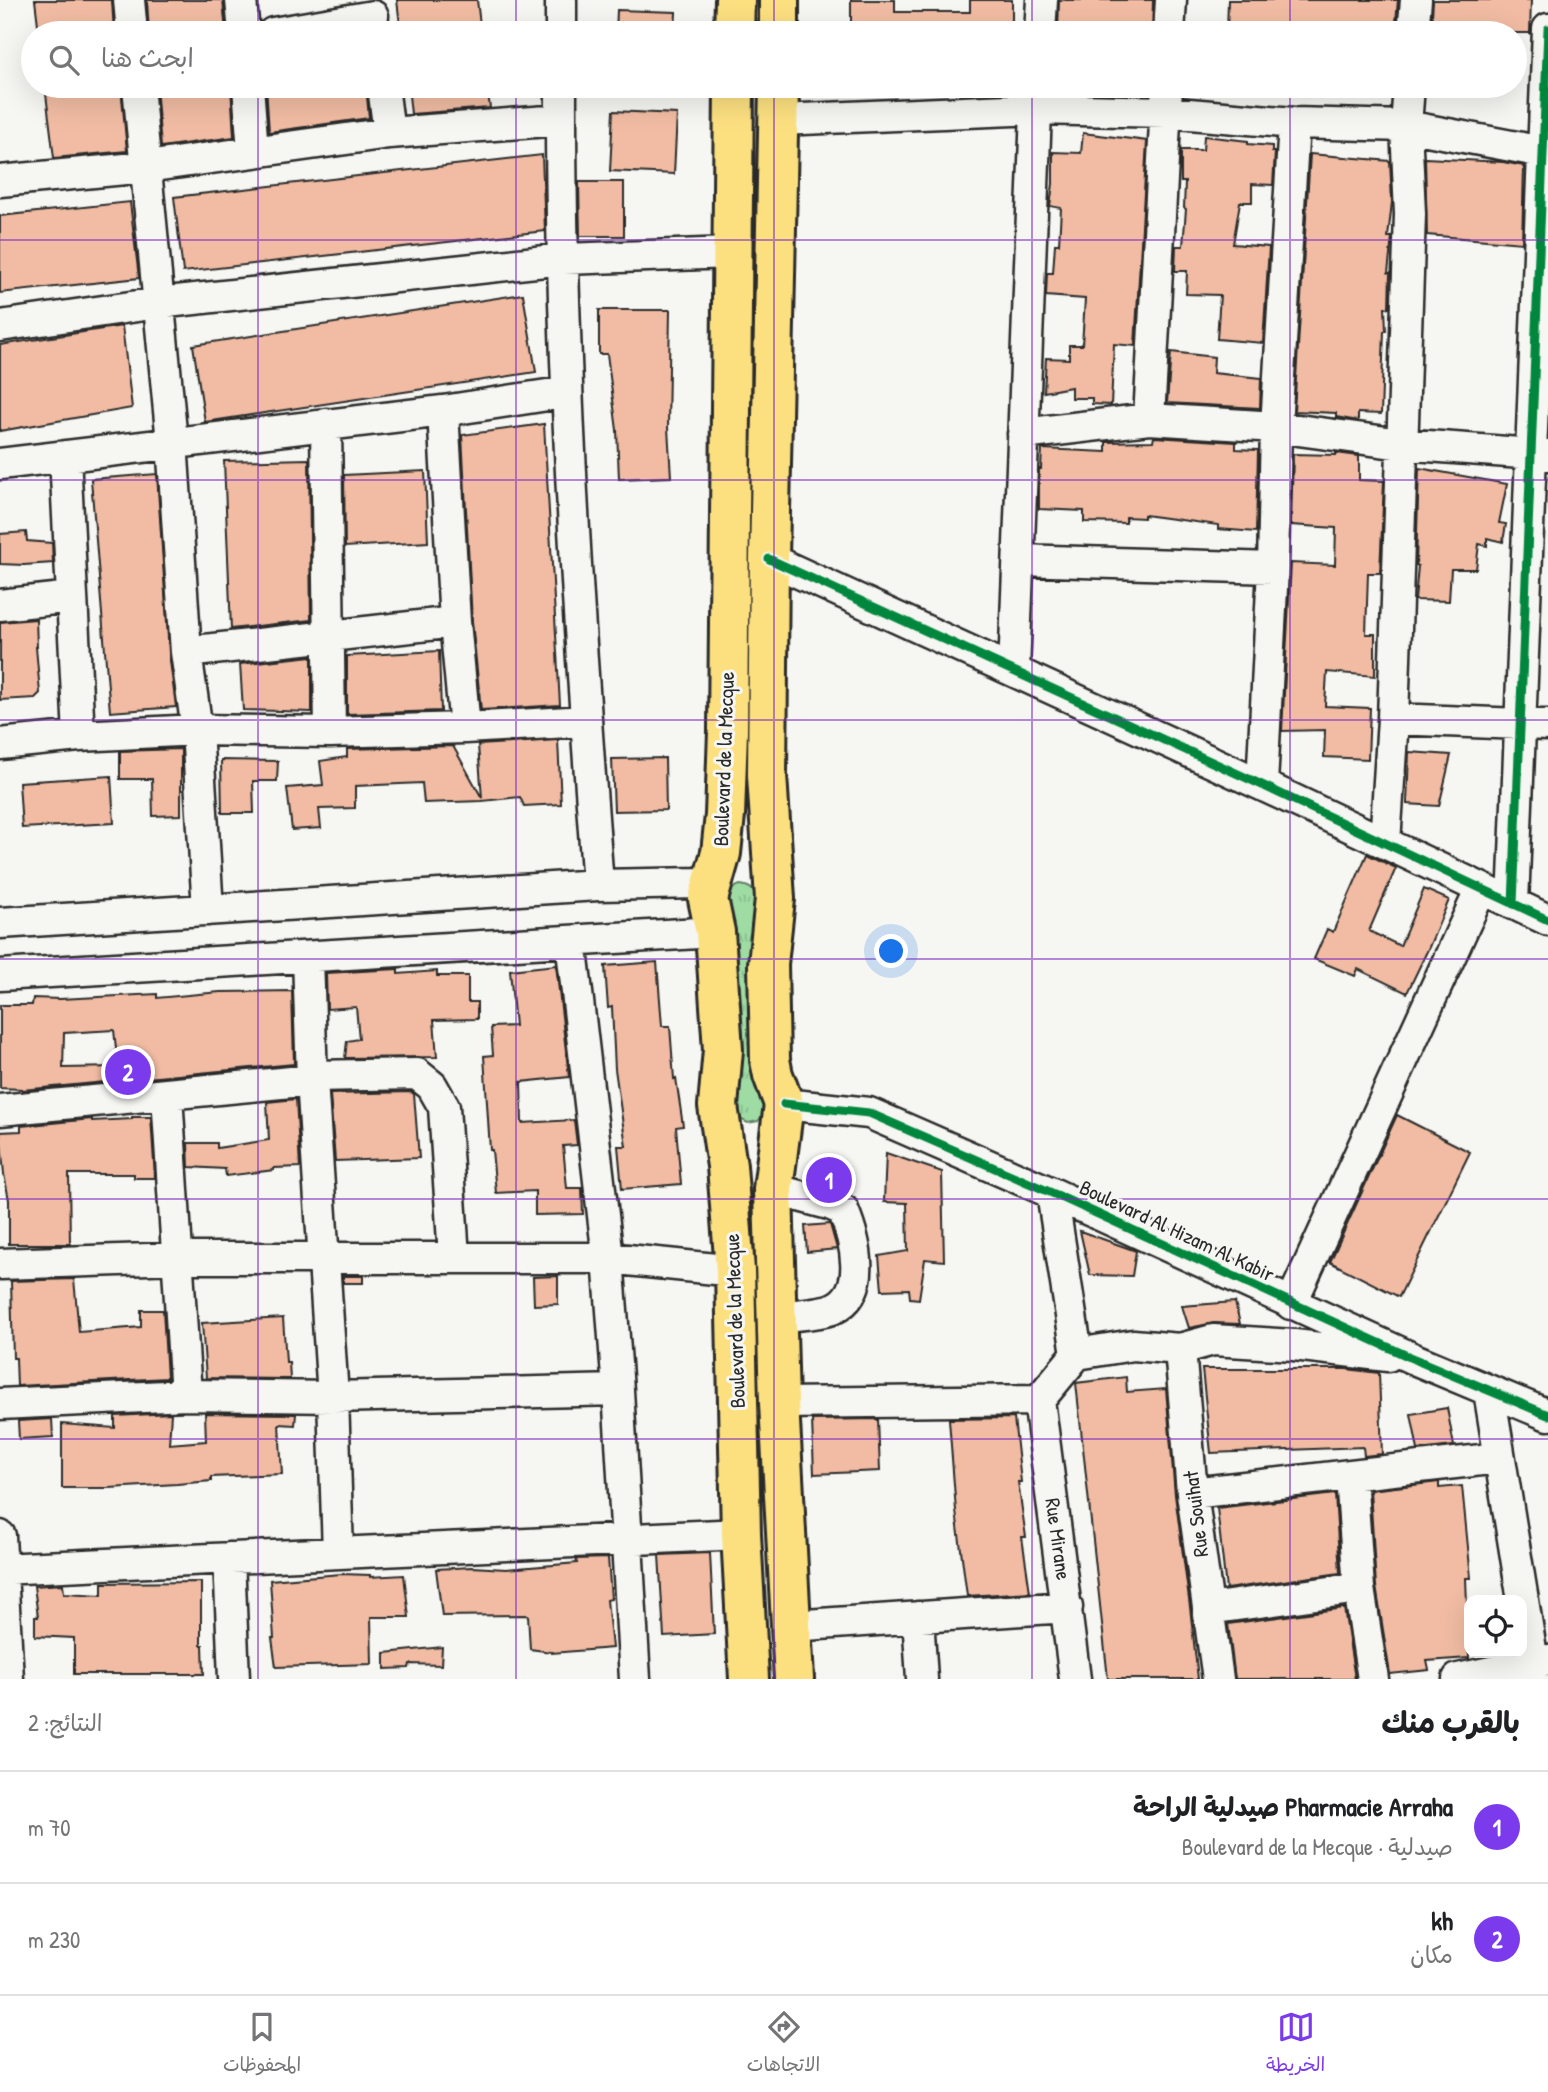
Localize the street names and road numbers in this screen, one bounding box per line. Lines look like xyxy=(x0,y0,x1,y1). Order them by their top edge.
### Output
street label: Boulevard de la Mecque xyxy=(706,671,741,847)
street label: Boulevard Al Hizam Al Kabir xyxy=(1075,1173,1279,1288)
street label: Boulevard de la Mecque xyxy=(717,1233,752,1409)
street label: Rue Souihat xyxy=(1176,1469,1215,1559)
street label: Rue Mirane xyxy=(1038,1496,1079,1582)

